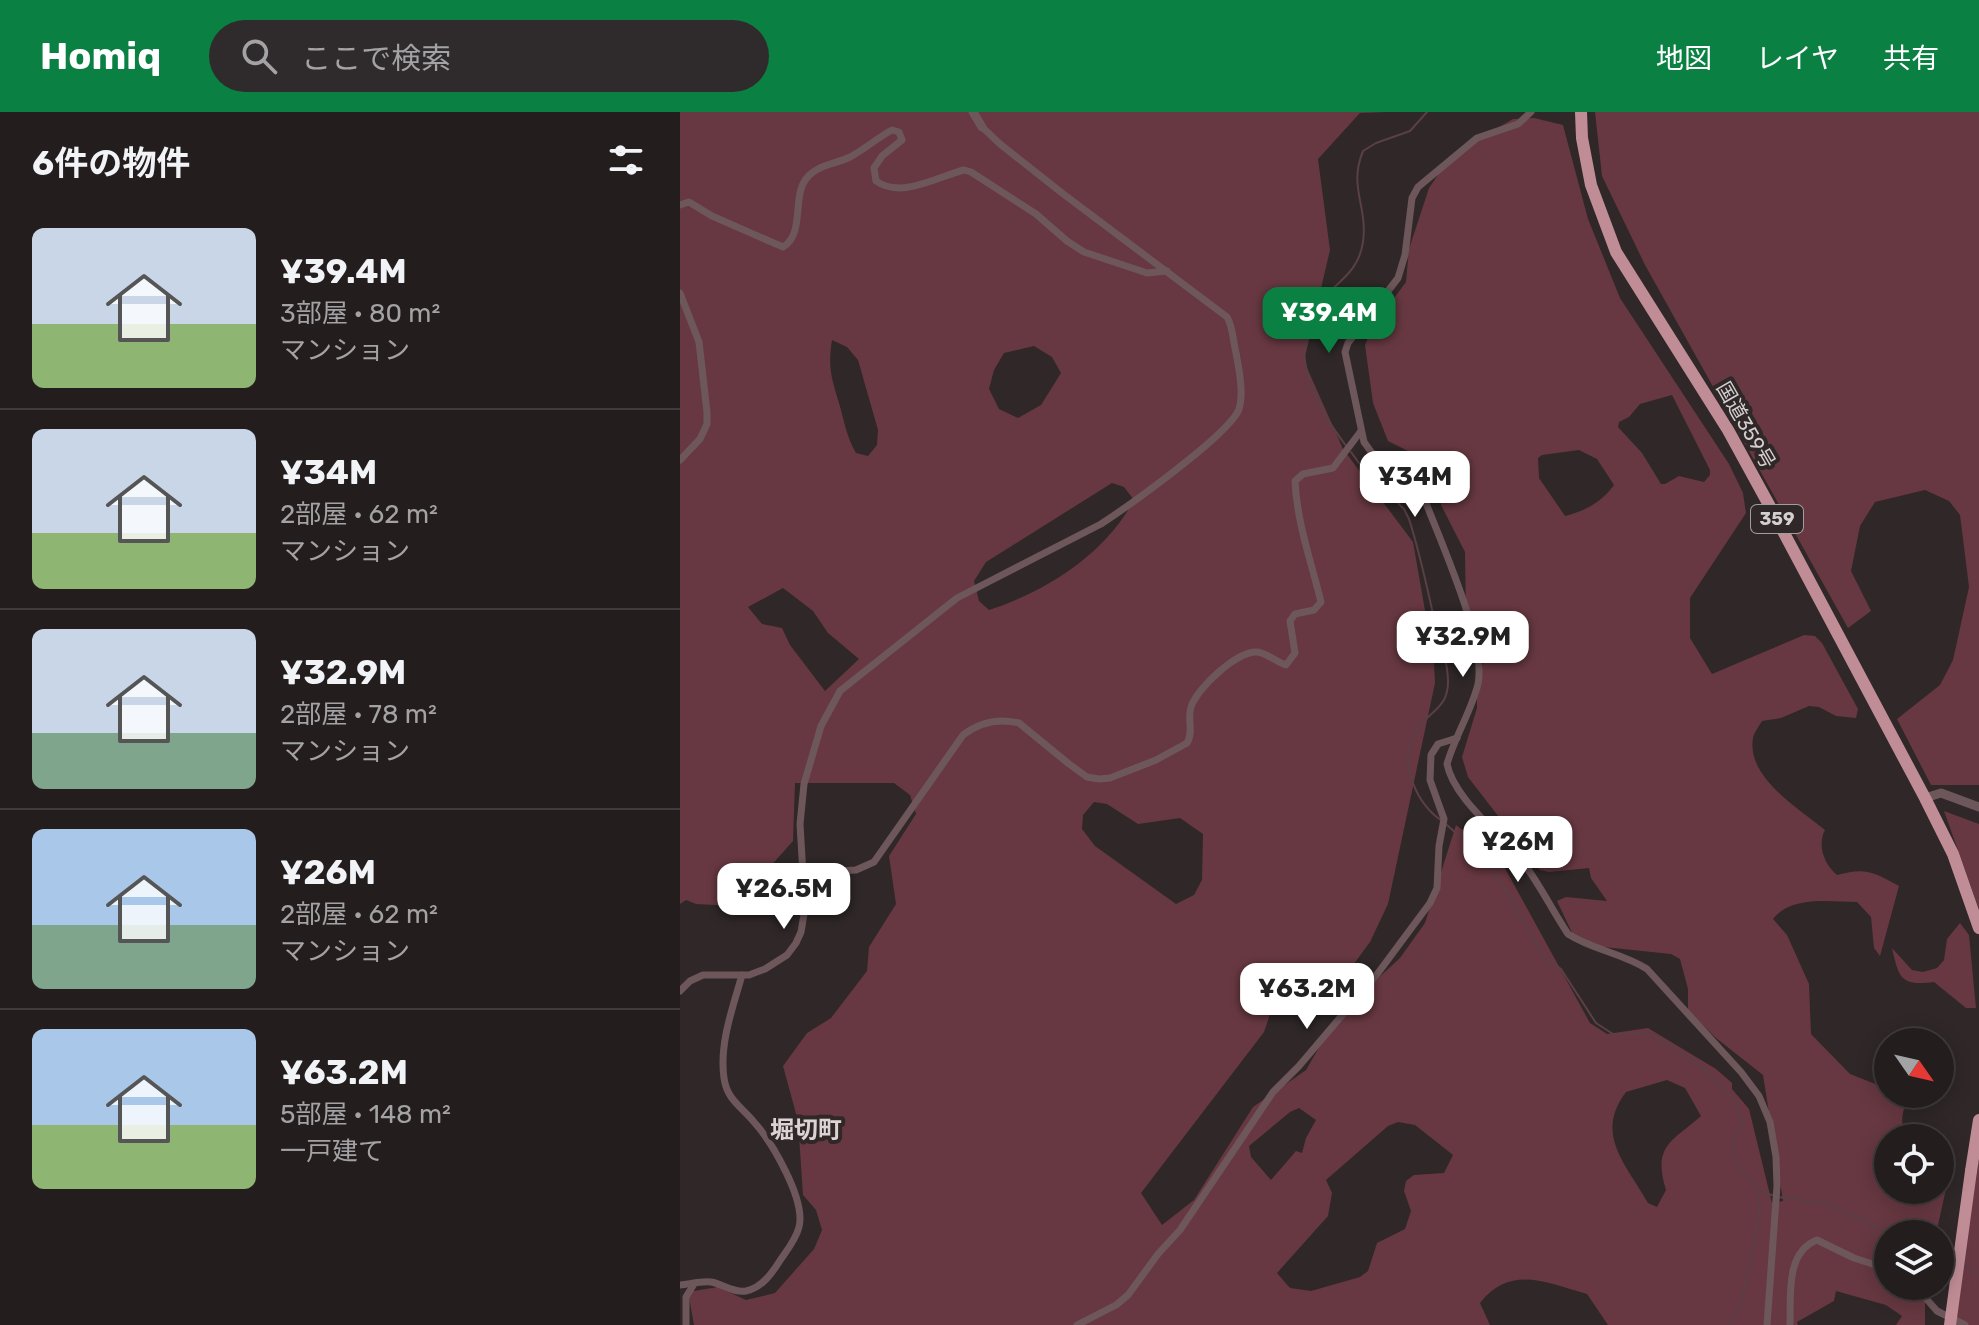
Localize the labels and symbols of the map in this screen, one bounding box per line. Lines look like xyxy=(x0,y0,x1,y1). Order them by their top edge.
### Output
pin: ¥39.4M xyxy=(1264,287,1394,355)
street label: 国道359号 xyxy=(1712,378,1780,472)
pin: ¥34M xyxy=(1368,451,1462,519)
road number: 359 xyxy=(1751,505,1803,533)
pin: ¥32.9M xyxy=(1398,611,1528,679)
pin: ¥26M xyxy=(1471,816,1565,884)
pin: ¥26.5M xyxy=(719,863,849,931)
pin: ¥63.2M xyxy=(1242,963,1372,1031)
north arrow xyxy=(1874,1028,1954,1108)
district label: 堀切町 xyxy=(770,1116,842,1144)

